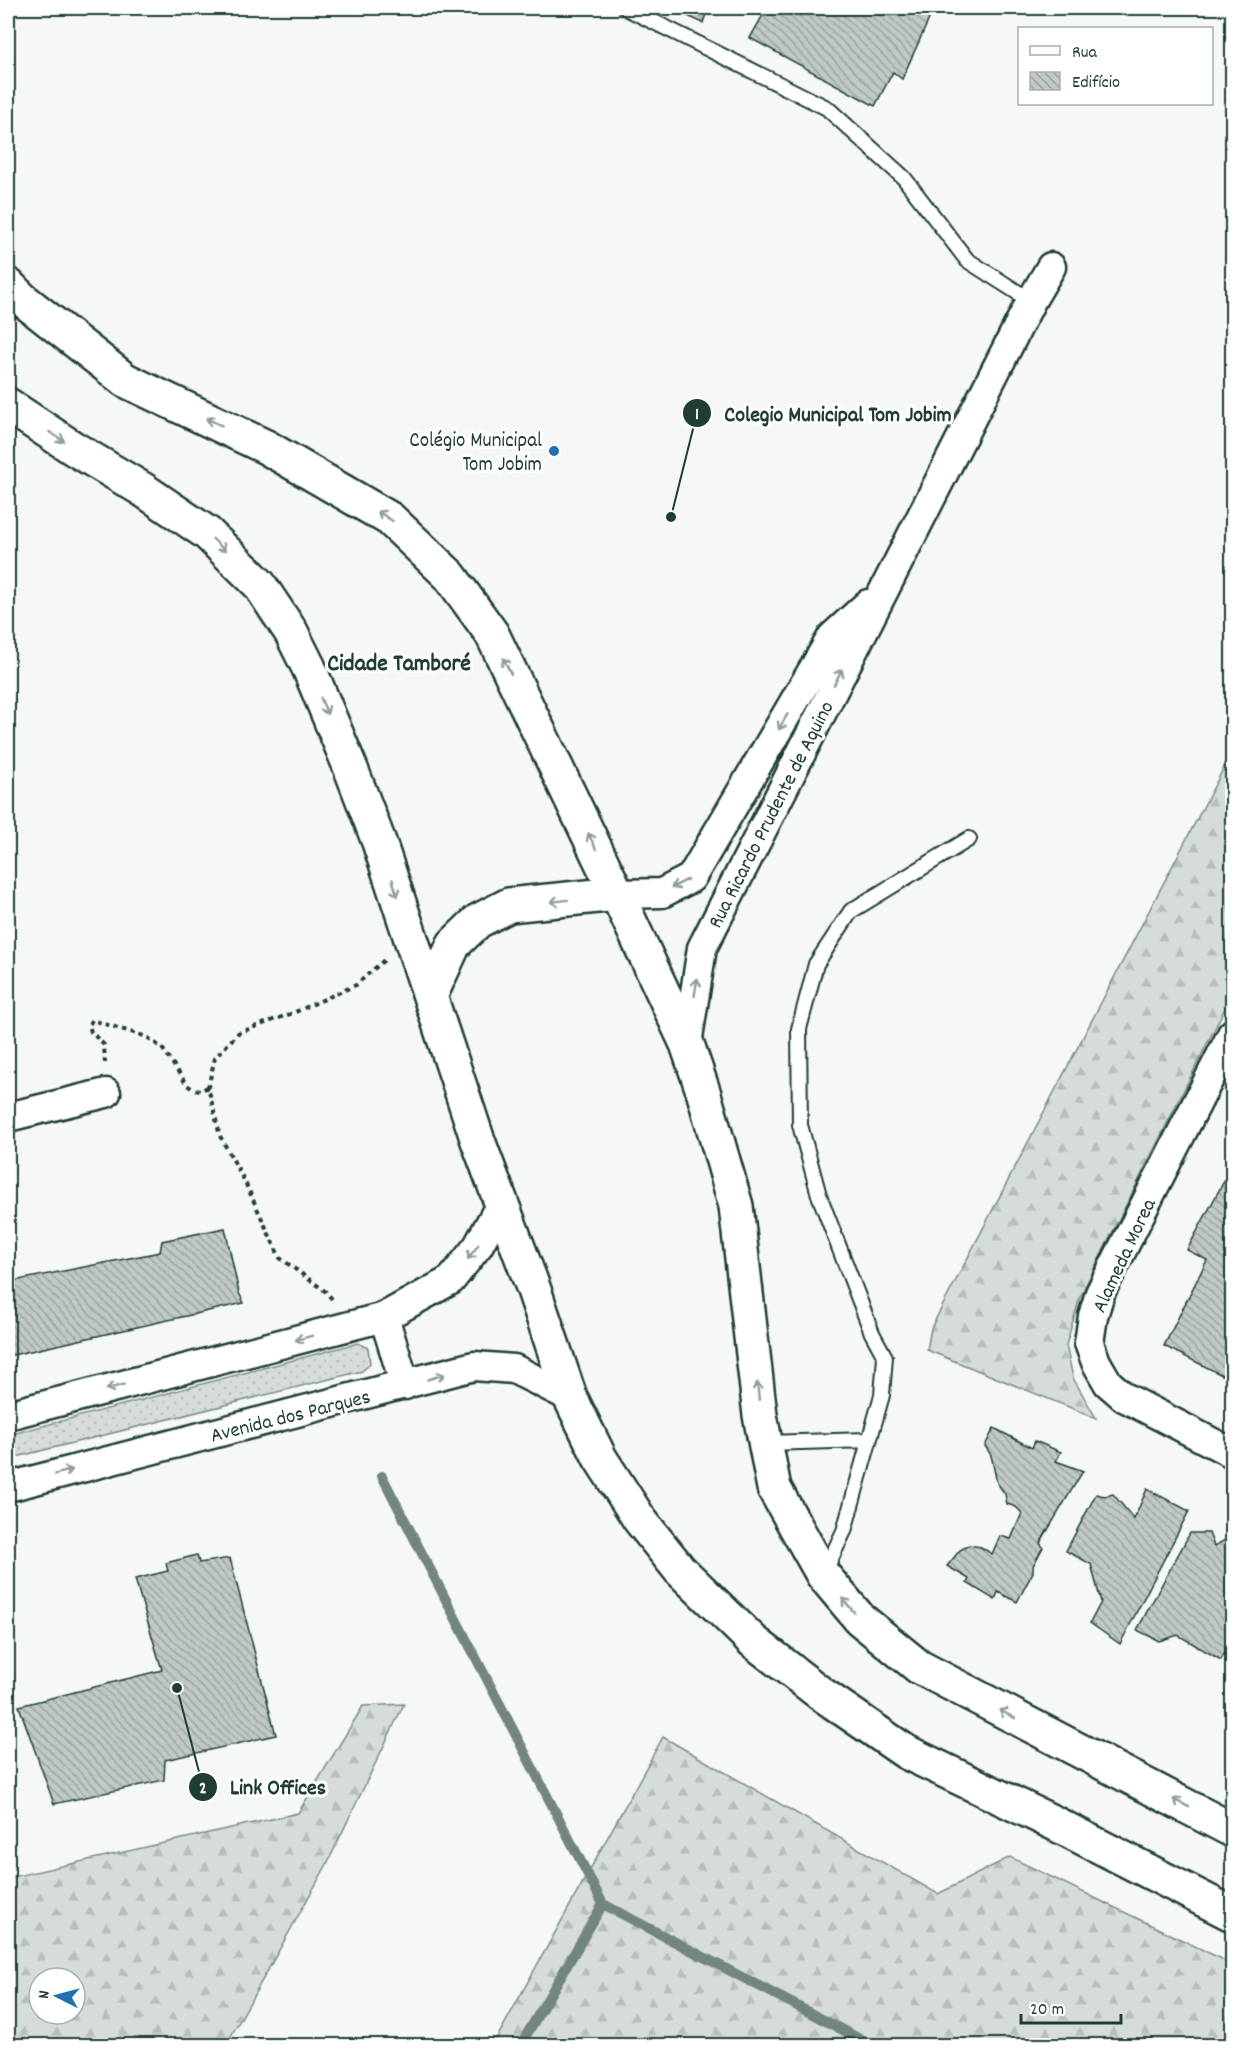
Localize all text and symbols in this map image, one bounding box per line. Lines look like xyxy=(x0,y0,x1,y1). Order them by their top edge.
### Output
legend xyxy=(1018,27,1213,105)
text: Rua xyxy=(1072,41,1098,66)
text: Edifício xyxy=(1072,71,1120,96)
callout: Colegio Municipal Tom Jobim xyxy=(682,393,963,433)
text: Colegio Municipal Tom Jobim xyxy=(724,401,952,432)
text: 1 xyxy=(695,403,699,428)
one-way arrow xyxy=(206,416,224,428)
place label: Colégio Municipal Tom Jobim xyxy=(409,427,542,481)
one-way arrow xyxy=(48,431,64,443)
marker: Colégio Municipal Tom Jobim xyxy=(547,444,561,458)
one-way arrow xyxy=(376,510,393,523)
one-way arrow xyxy=(211,537,226,552)
district label: Cidade Tamboré xyxy=(327,648,471,682)
one-way arrow xyxy=(500,657,512,675)
one-way arrow xyxy=(833,669,845,687)
one-way arrow xyxy=(319,696,330,715)
street label: Rua Ricardo Prudente de Aquino xyxy=(702,696,843,934)
one-way arrow xyxy=(777,712,788,730)
one-way arrow xyxy=(585,833,597,851)
one-way arrow xyxy=(390,878,401,897)
one-way arrow xyxy=(671,879,689,891)
one-way arrow xyxy=(550,896,569,907)
one-way arrow xyxy=(691,977,702,997)
street label: Alameda Morea xyxy=(1086,1193,1166,1318)
one-way arrow xyxy=(467,1244,479,1260)
one-way arrow xyxy=(295,1333,314,1344)
one-way arrow xyxy=(426,1371,445,1382)
one-way arrow xyxy=(752,1381,763,1401)
one-way arrow xyxy=(106,1382,125,1393)
street label: Avenida dos Parques xyxy=(208,1384,374,1452)
one-way arrow xyxy=(54,1466,73,1478)
one-way arrow xyxy=(841,1597,854,1613)
one-way arrow xyxy=(999,1707,1017,1719)
callout: Link Offices xyxy=(188,1767,338,1807)
text: Link Offices xyxy=(230,1774,326,1805)
text: 2 xyxy=(199,1777,207,1802)
one-way arrow xyxy=(1172,1797,1190,1808)
north arrow xyxy=(27,1966,87,2026)
scale bar xyxy=(1021,1987,1122,2025)
text: N xyxy=(33,1989,56,2000)
text: 20 m xyxy=(1030,1998,1064,2023)

